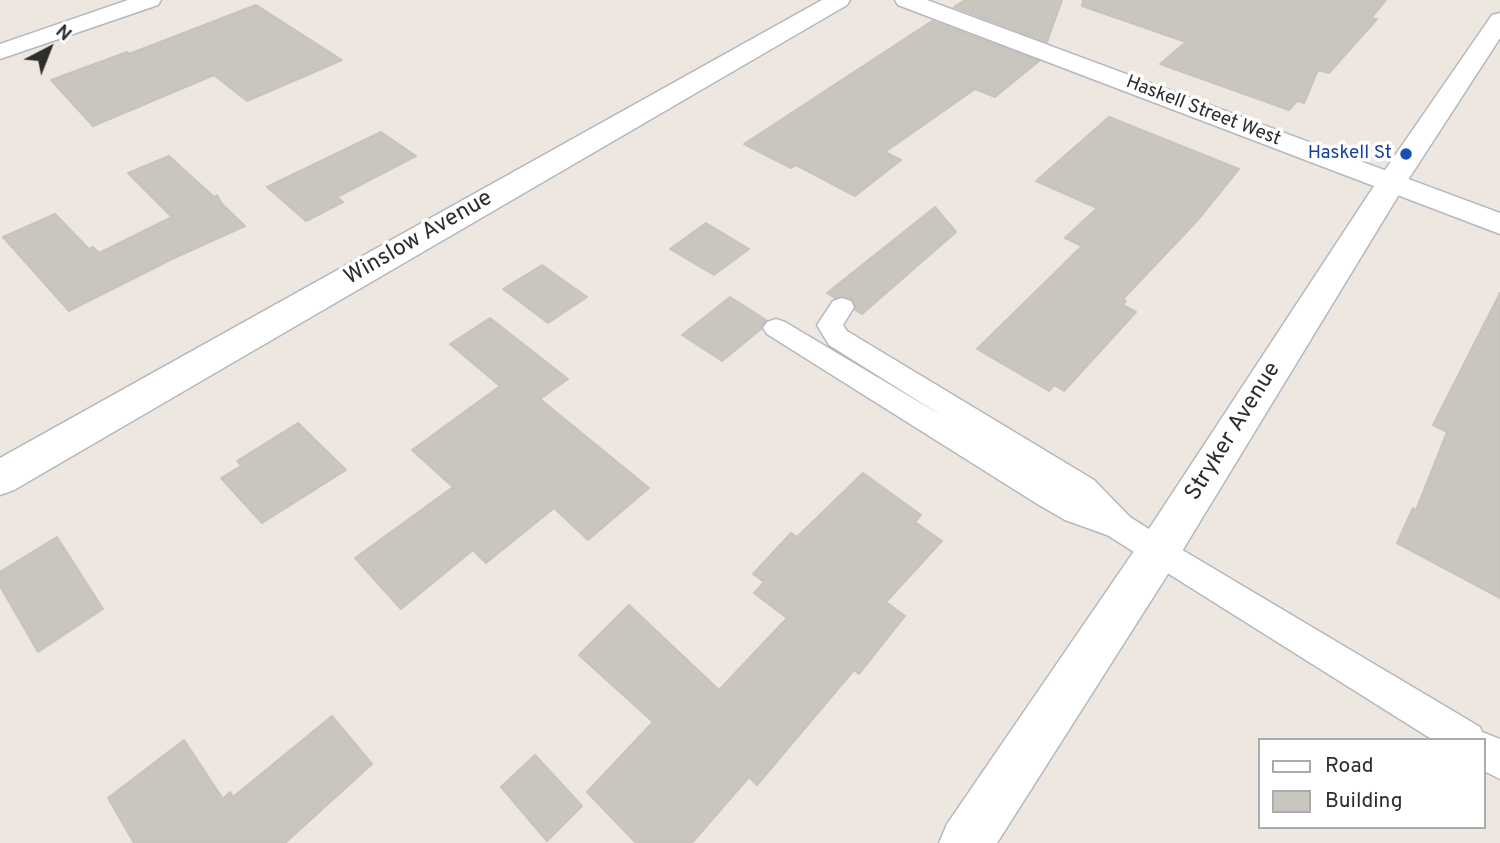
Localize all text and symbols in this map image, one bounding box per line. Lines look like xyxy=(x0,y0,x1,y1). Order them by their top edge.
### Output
north arrow xyxy=(14,14,84,84)
text: N xyxy=(50,20,76,47)
street label: Haskell Street West xyxy=(1122,72,1284,152)
place label: Haskell St xyxy=(1308,143,1392,165)
marker: Haskell St xyxy=(1398,146,1414,162)
street label: Winslow Avenue xyxy=(340,185,498,293)
street label: Stryker Avenue xyxy=(1180,358,1288,506)
legend xyxy=(1258,738,1486,829)
text: Road xyxy=(1325,753,1374,780)
text: Building xyxy=(1325,788,1403,815)

